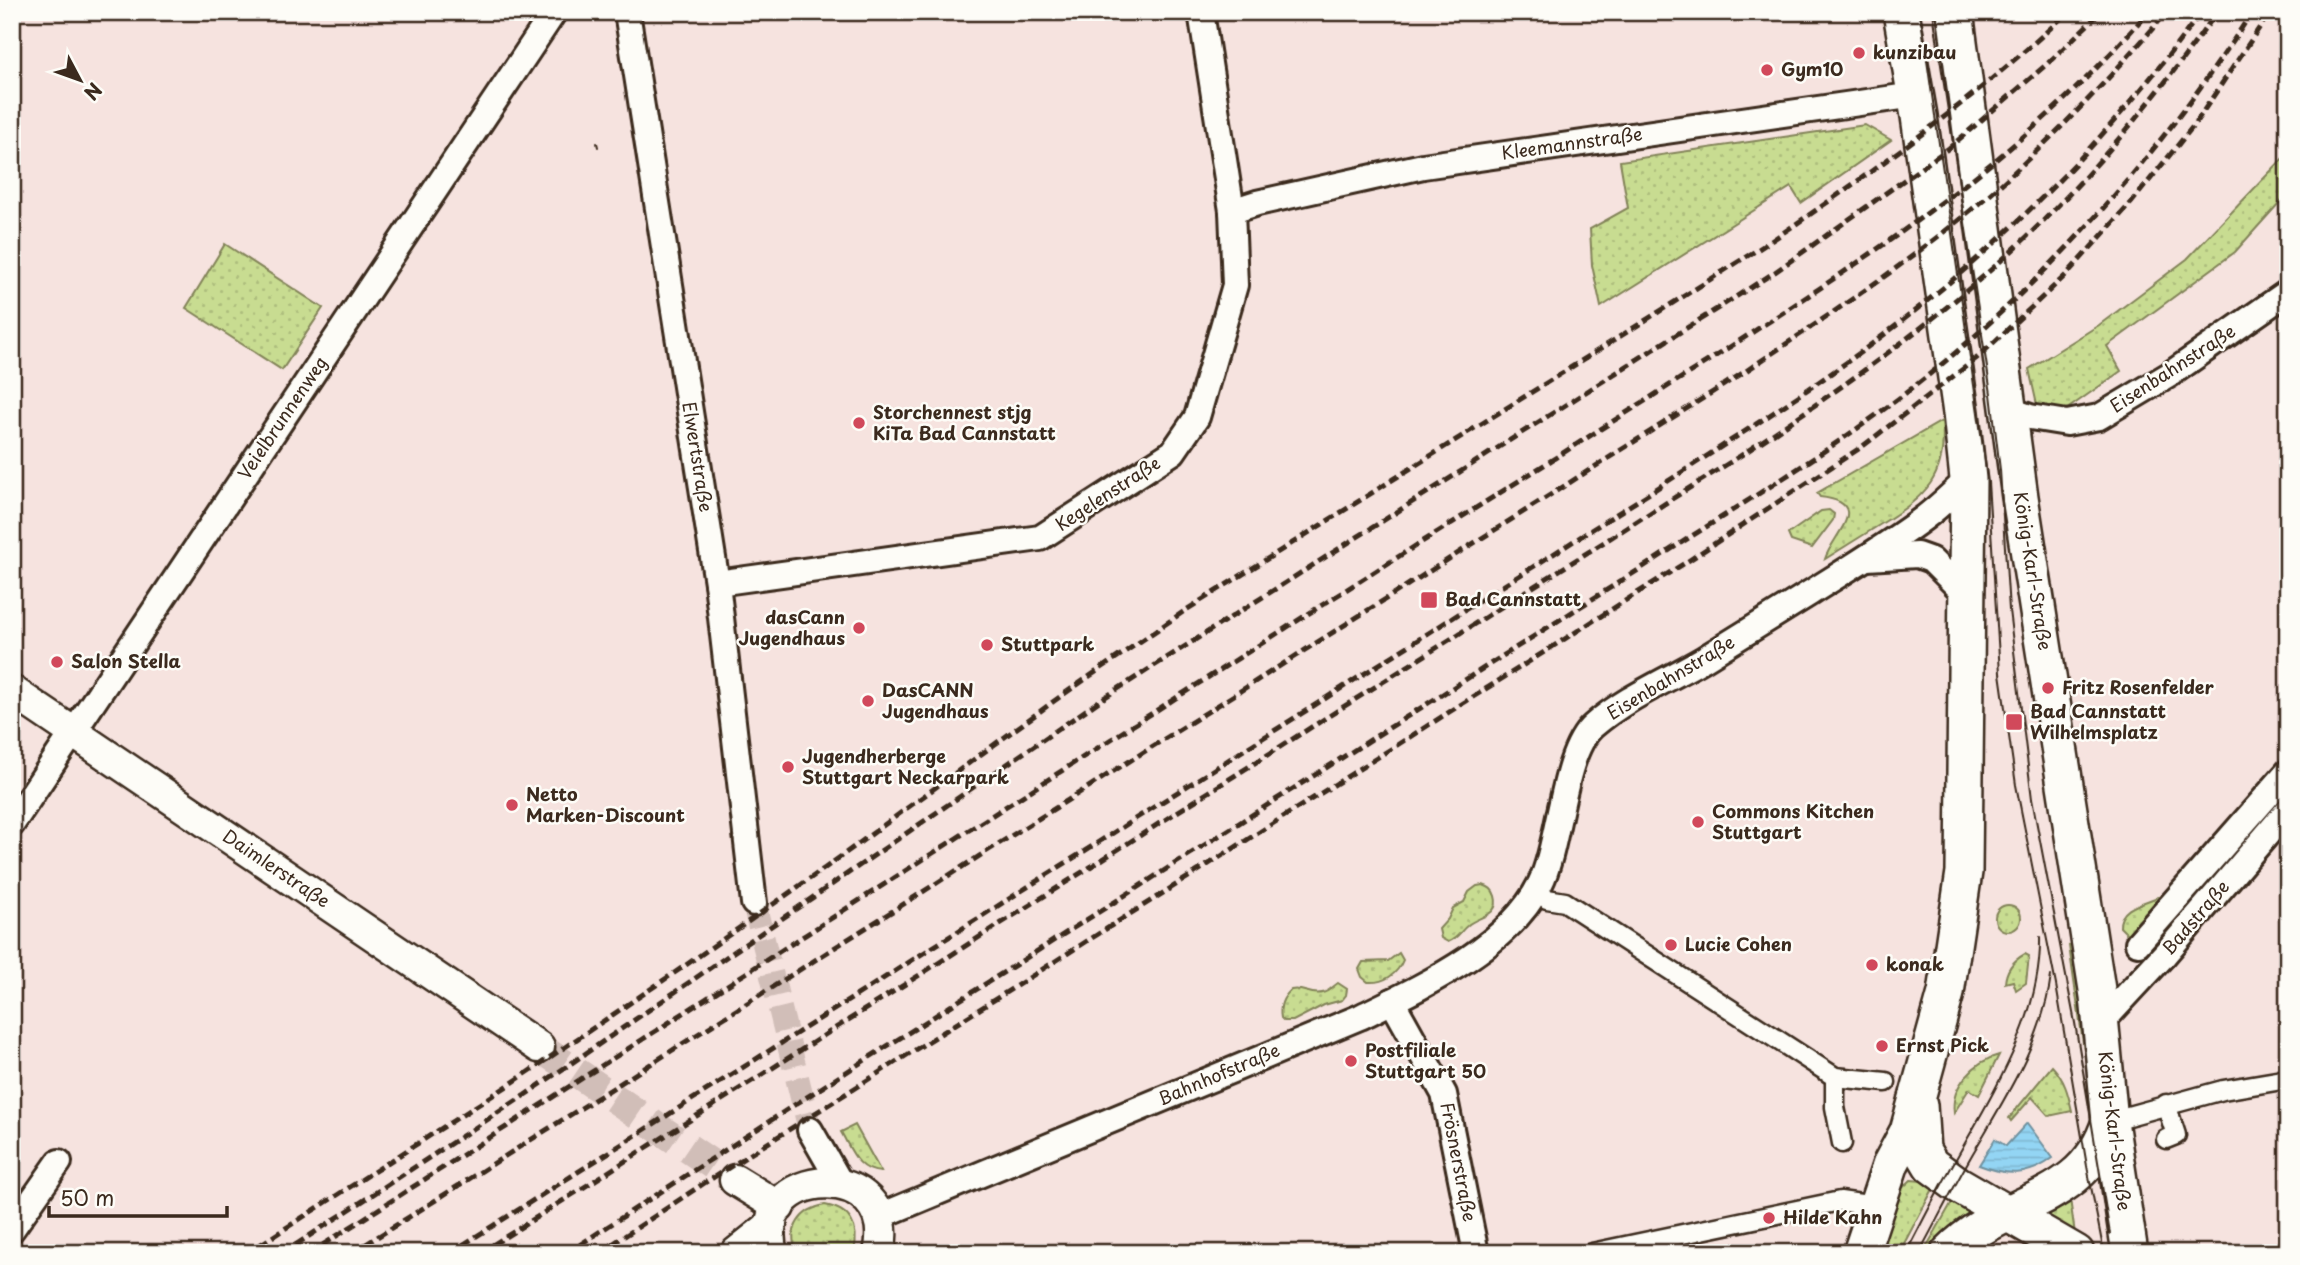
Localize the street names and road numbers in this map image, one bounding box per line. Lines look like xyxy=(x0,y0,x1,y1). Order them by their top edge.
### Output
street label: Kleemannstraße xyxy=(1500,119,1644,166)
street label: Eisenbahnstraße xyxy=(2104,317,2240,418)
street label: Veielbrunnenweg xyxy=(230,350,333,484)
street label: Elwertstraße xyxy=(676,400,721,514)
street label: Kegelenstraße xyxy=(1049,449,1165,537)
street label: König-Karl-Straße xyxy=(2008,489,2059,652)
street label: Eisenbahnstraße xyxy=(1601,628,1739,726)
street label: Daimlerstraße xyxy=(218,822,336,914)
street label: Badstraße xyxy=(2155,874,2235,960)
street label: Bahnhofstraße xyxy=(1153,1036,1284,1111)
street label: König-Karl-Straße xyxy=(2092,1050,2139,1212)
street label: Frösnerstraße xyxy=(1435,1100,1484,1224)

